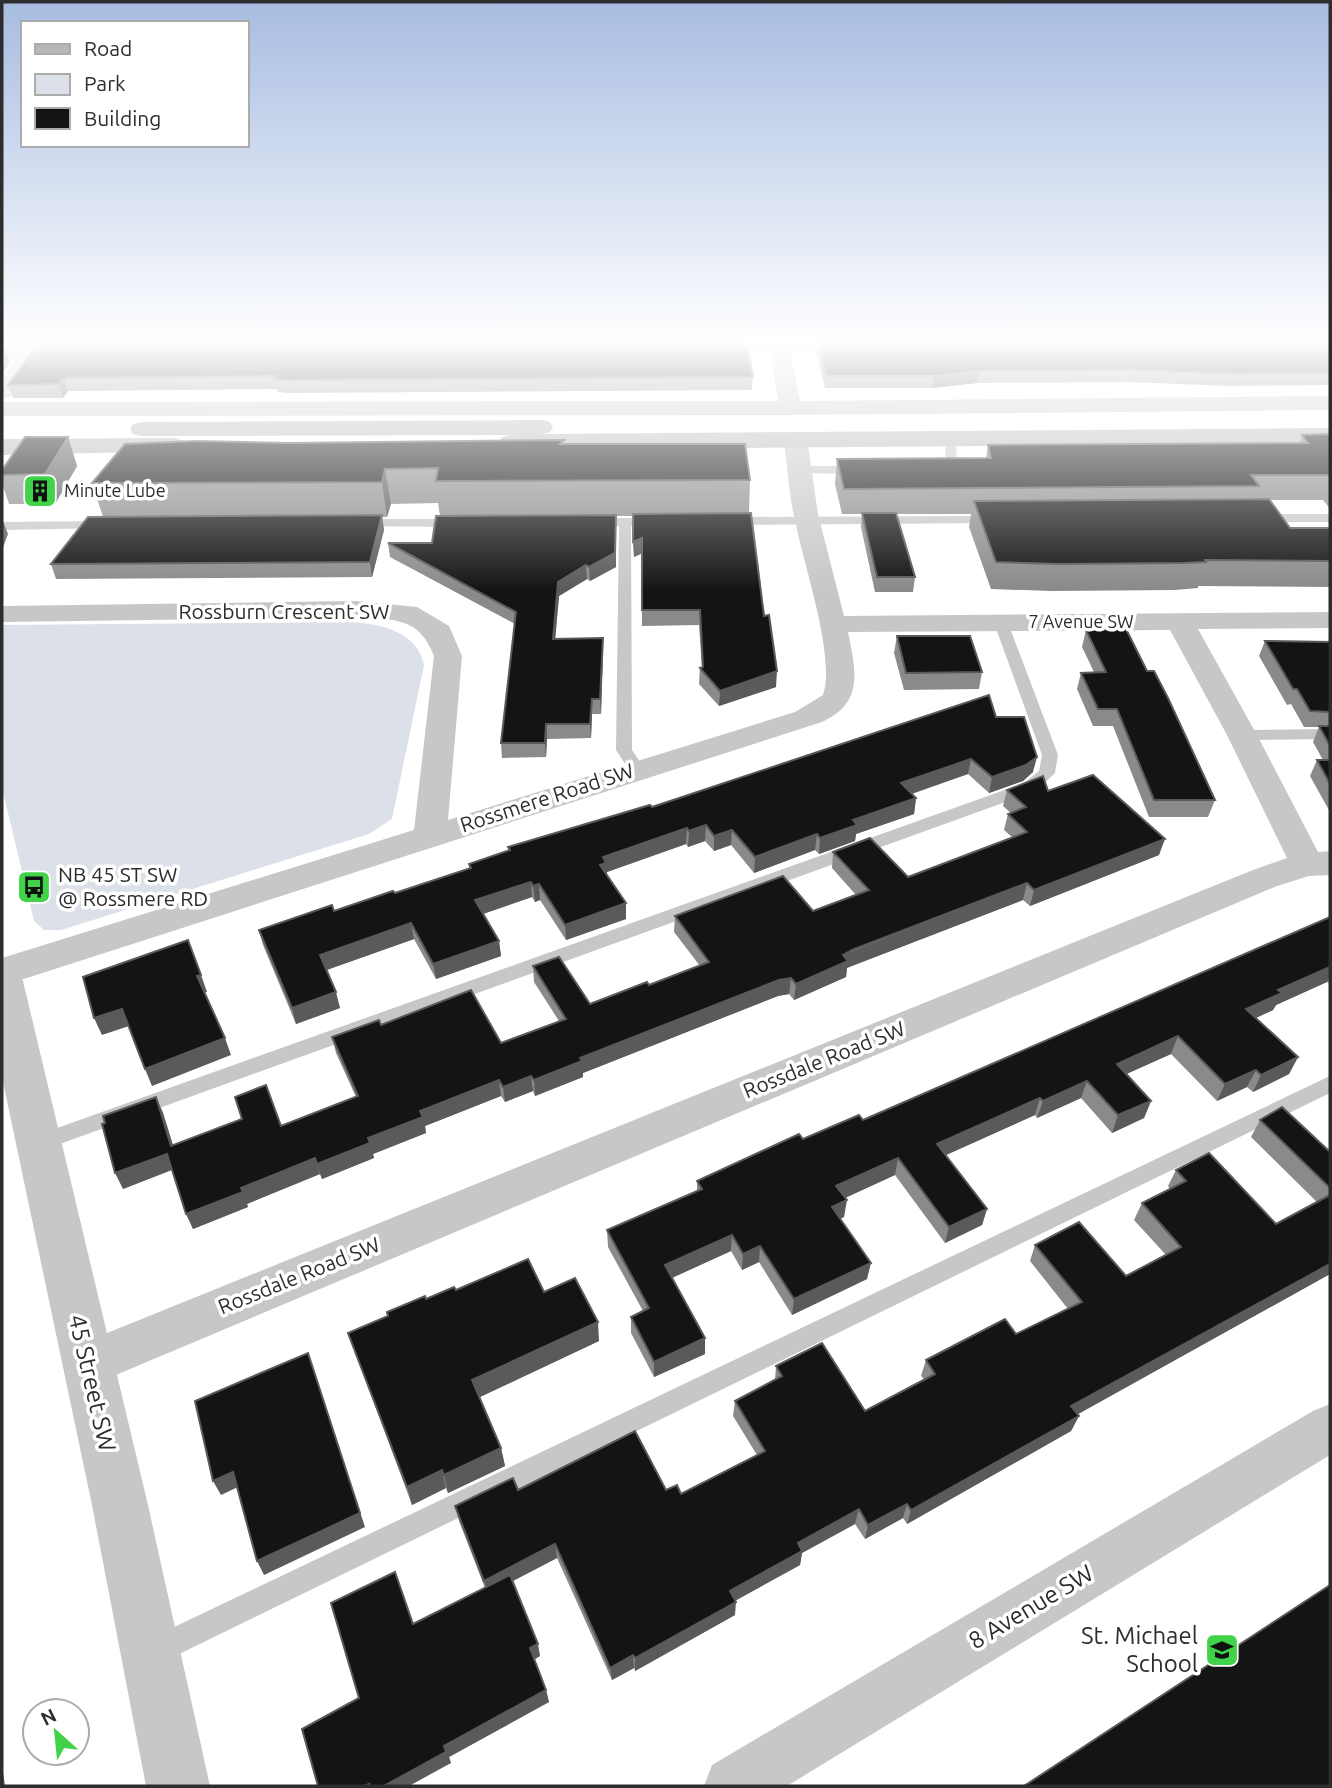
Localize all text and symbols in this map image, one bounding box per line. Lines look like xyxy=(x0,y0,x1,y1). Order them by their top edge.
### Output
legend xyxy=(21,21,248,147)
text: Road xyxy=(84,36,132,60)
text: Park xyxy=(84,71,126,95)
text: Building xyxy=(84,106,161,130)
building icon: Minute Lube xyxy=(21,472,59,510)
place label: Minute Lube xyxy=(64,480,166,500)
street label: Rossburn Crescent SW xyxy=(179,599,389,623)
street label: 7 Avenue SW xyxy=(1028,611,1134,631)
street label: Rossmere Road SW xyxy=(457,758,637,836)
place label: NB 45 ST SW @ Rossmere RD xyxy=(58,862,208,910)
bus stop icon: NB 45 ST SW @ Rossmere RD xyxy=(15,868,53,906)
street label: Rossdale Road SW xyxy=(739,1016,908,1102)
street label: Rossdale Road SW xyxy=(214,1232,383,1318)
street label: 45 Street SW xyxy=(64,1312,121,1454)
street label: 8 Avenue SW xyxy=(964,1559,1098,1654)
place label: St. Michael School xyxy=(1081,1622,1198,1677)
school or university icon: St. Michael School xyxy=(1203,1631,1241,1669)
north arrow xyxy=(21,1697,91,1767)
text: N xyxy=(37,1704,60,1730)

